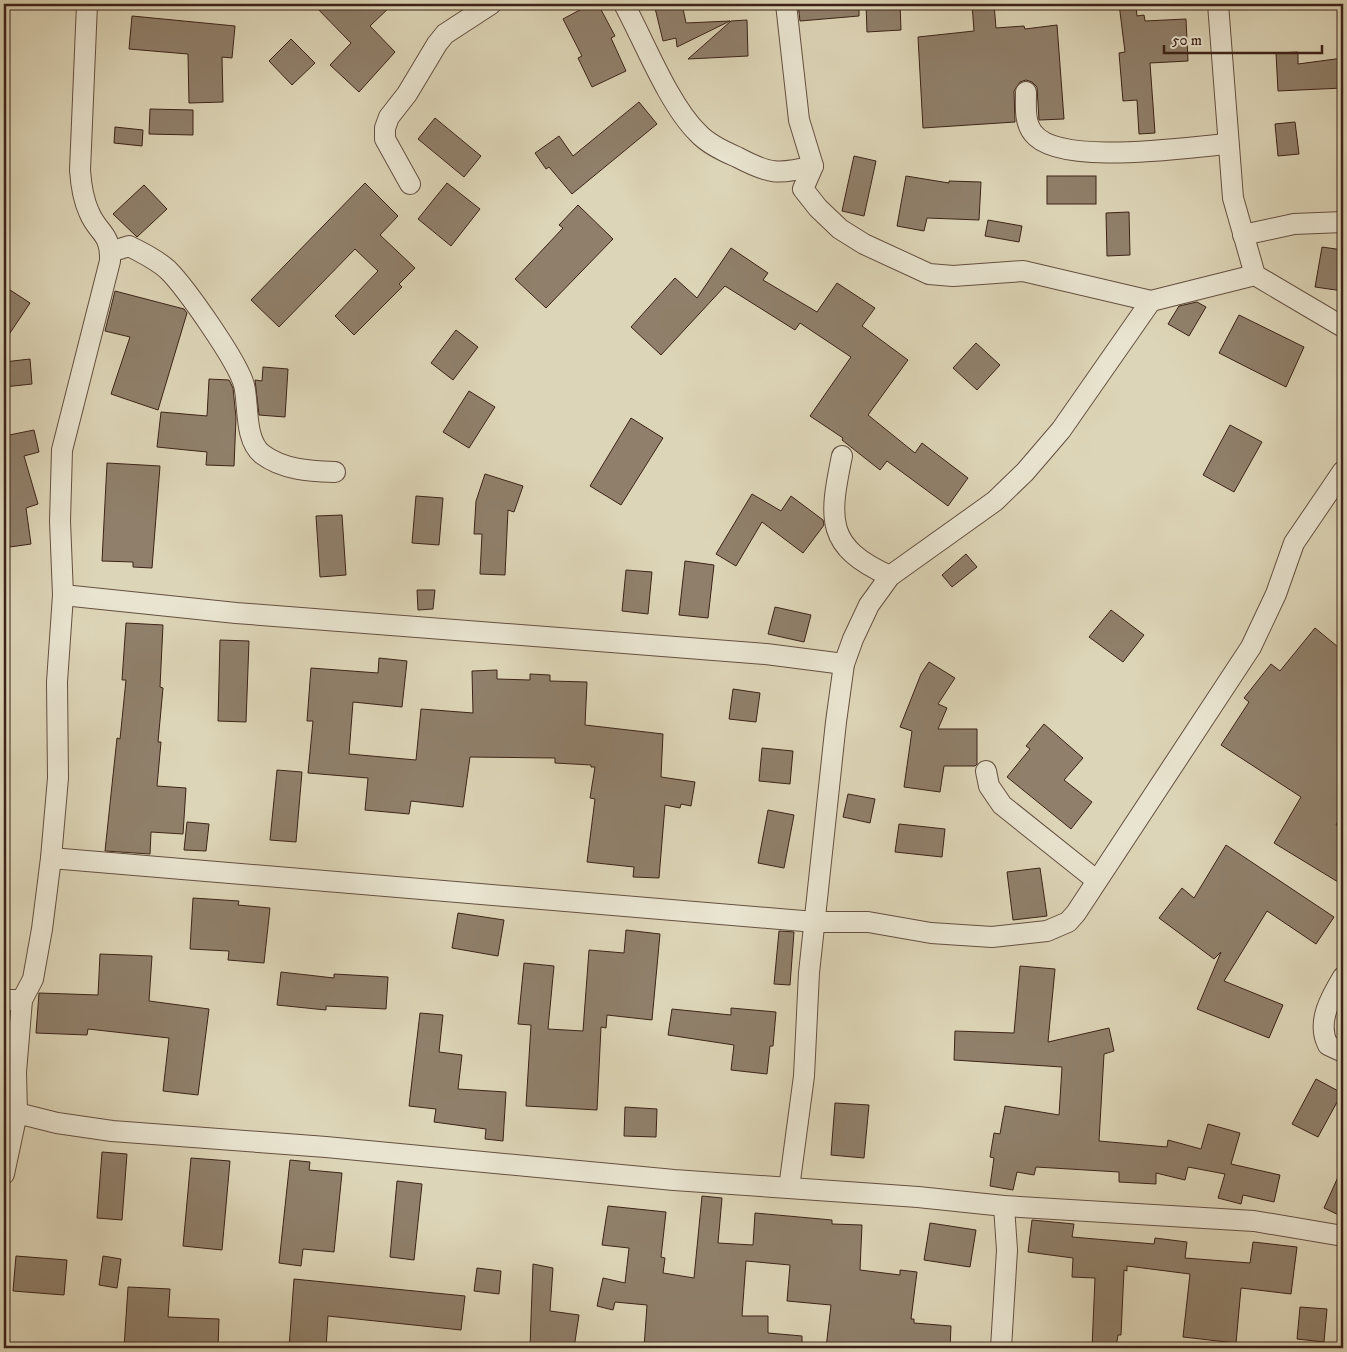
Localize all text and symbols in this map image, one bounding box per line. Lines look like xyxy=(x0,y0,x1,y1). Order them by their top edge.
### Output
scale bar xyxy=(1164,22,1322,54)
text: 50 m xyxy=(1172,31,1202,50)

